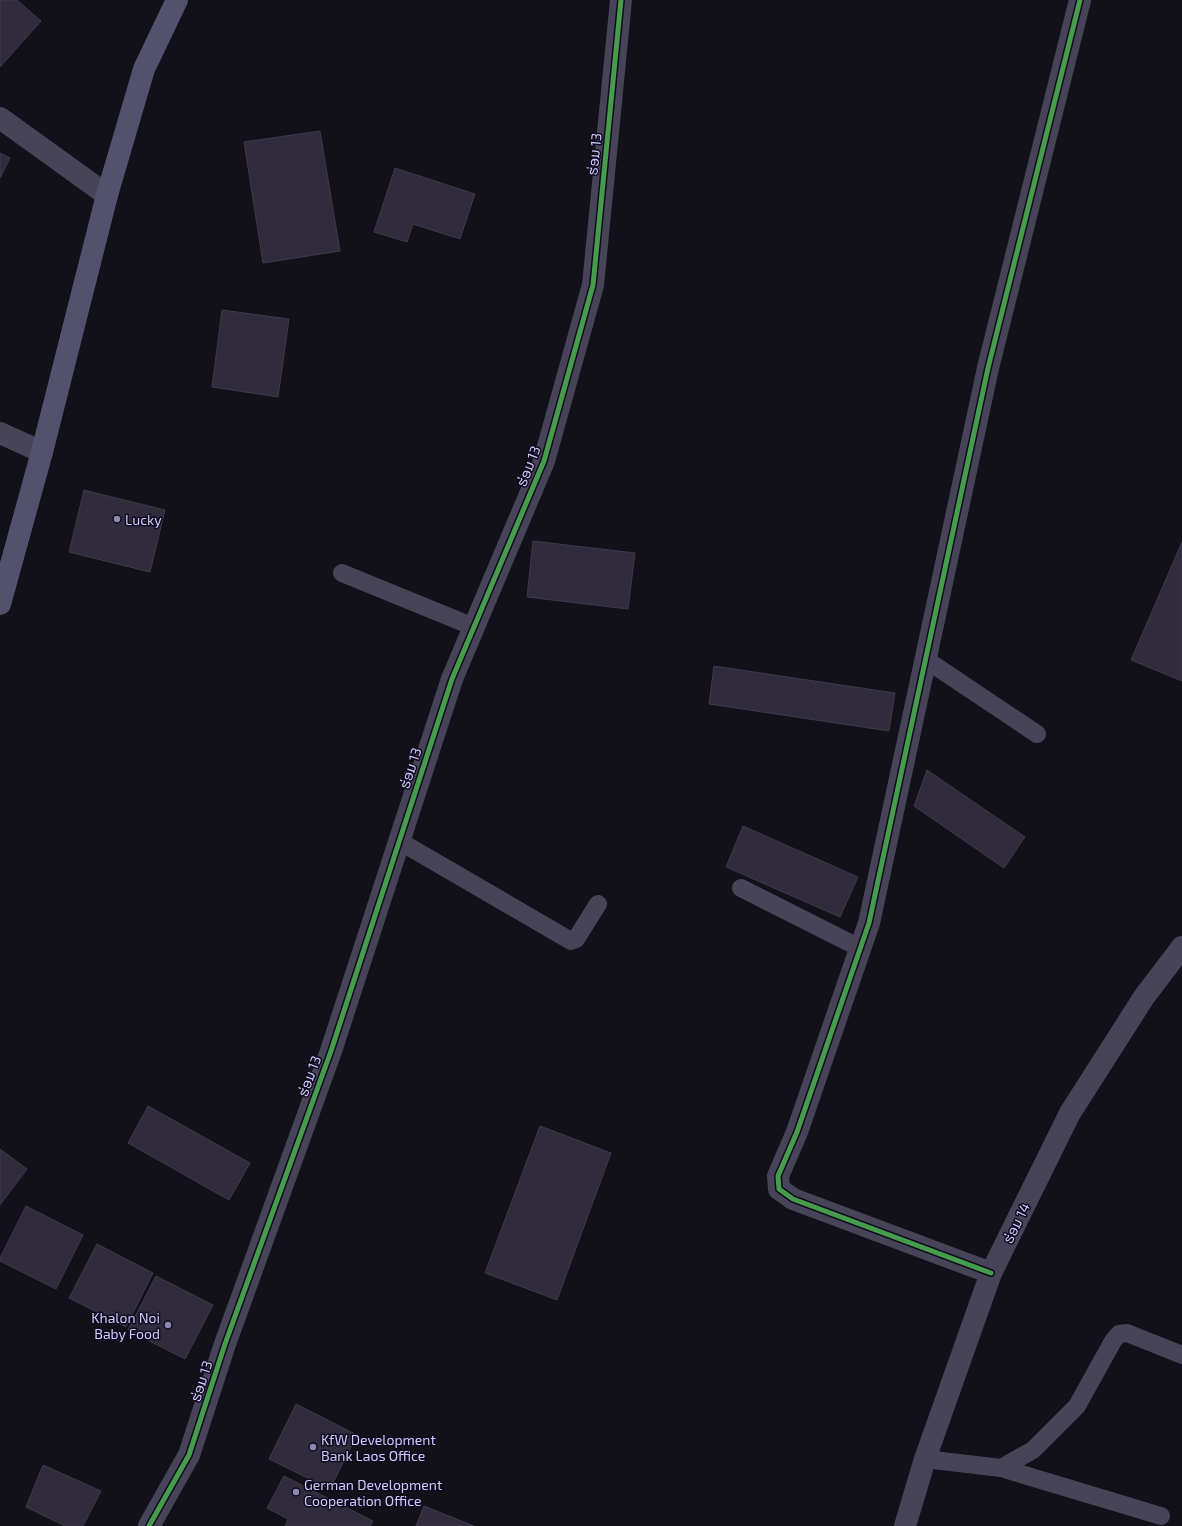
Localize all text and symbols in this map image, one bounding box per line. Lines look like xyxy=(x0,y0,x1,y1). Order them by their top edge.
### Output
street label: ຮ່ອມ 13 xyxy=(583,132,605,176)
street label: ຮ່ອມ 13 xyxy=(512,443,544,489)
place label: Lucky xyxy=(125,511,162,528)
marker: Lucky xyxy=(112,514,122,524)
street label: ຮ່ອມ 13 xyxy=(395,745,425,791)
street label: ຮ່ອມ 13 xyxy=(294,1053,324,1099)
street label: ຮ່ອມ 14 xyxy=(999,1200,1033,1246)
place label: Khalon Noi Baby Food xyxy=(91,1309,160,1342)
marker: Khalon Noi Baby Food xyxy=(163,1320,173,1330)
street label: ຮ່ອມ 13 xyxy=(186,1358,216,1404)
place label: KfW Development Bank Laos Office xyxy=(321,1431,436,1464)
marker: KfW Development Bank Laos Office xyxy=(308,1442,318,1452)
place label: German Development Cooperation Office xyxy=(304,1476,442,1509)
marker: German Development Cooperation Office xyxy=(291,1487,301,1497)

